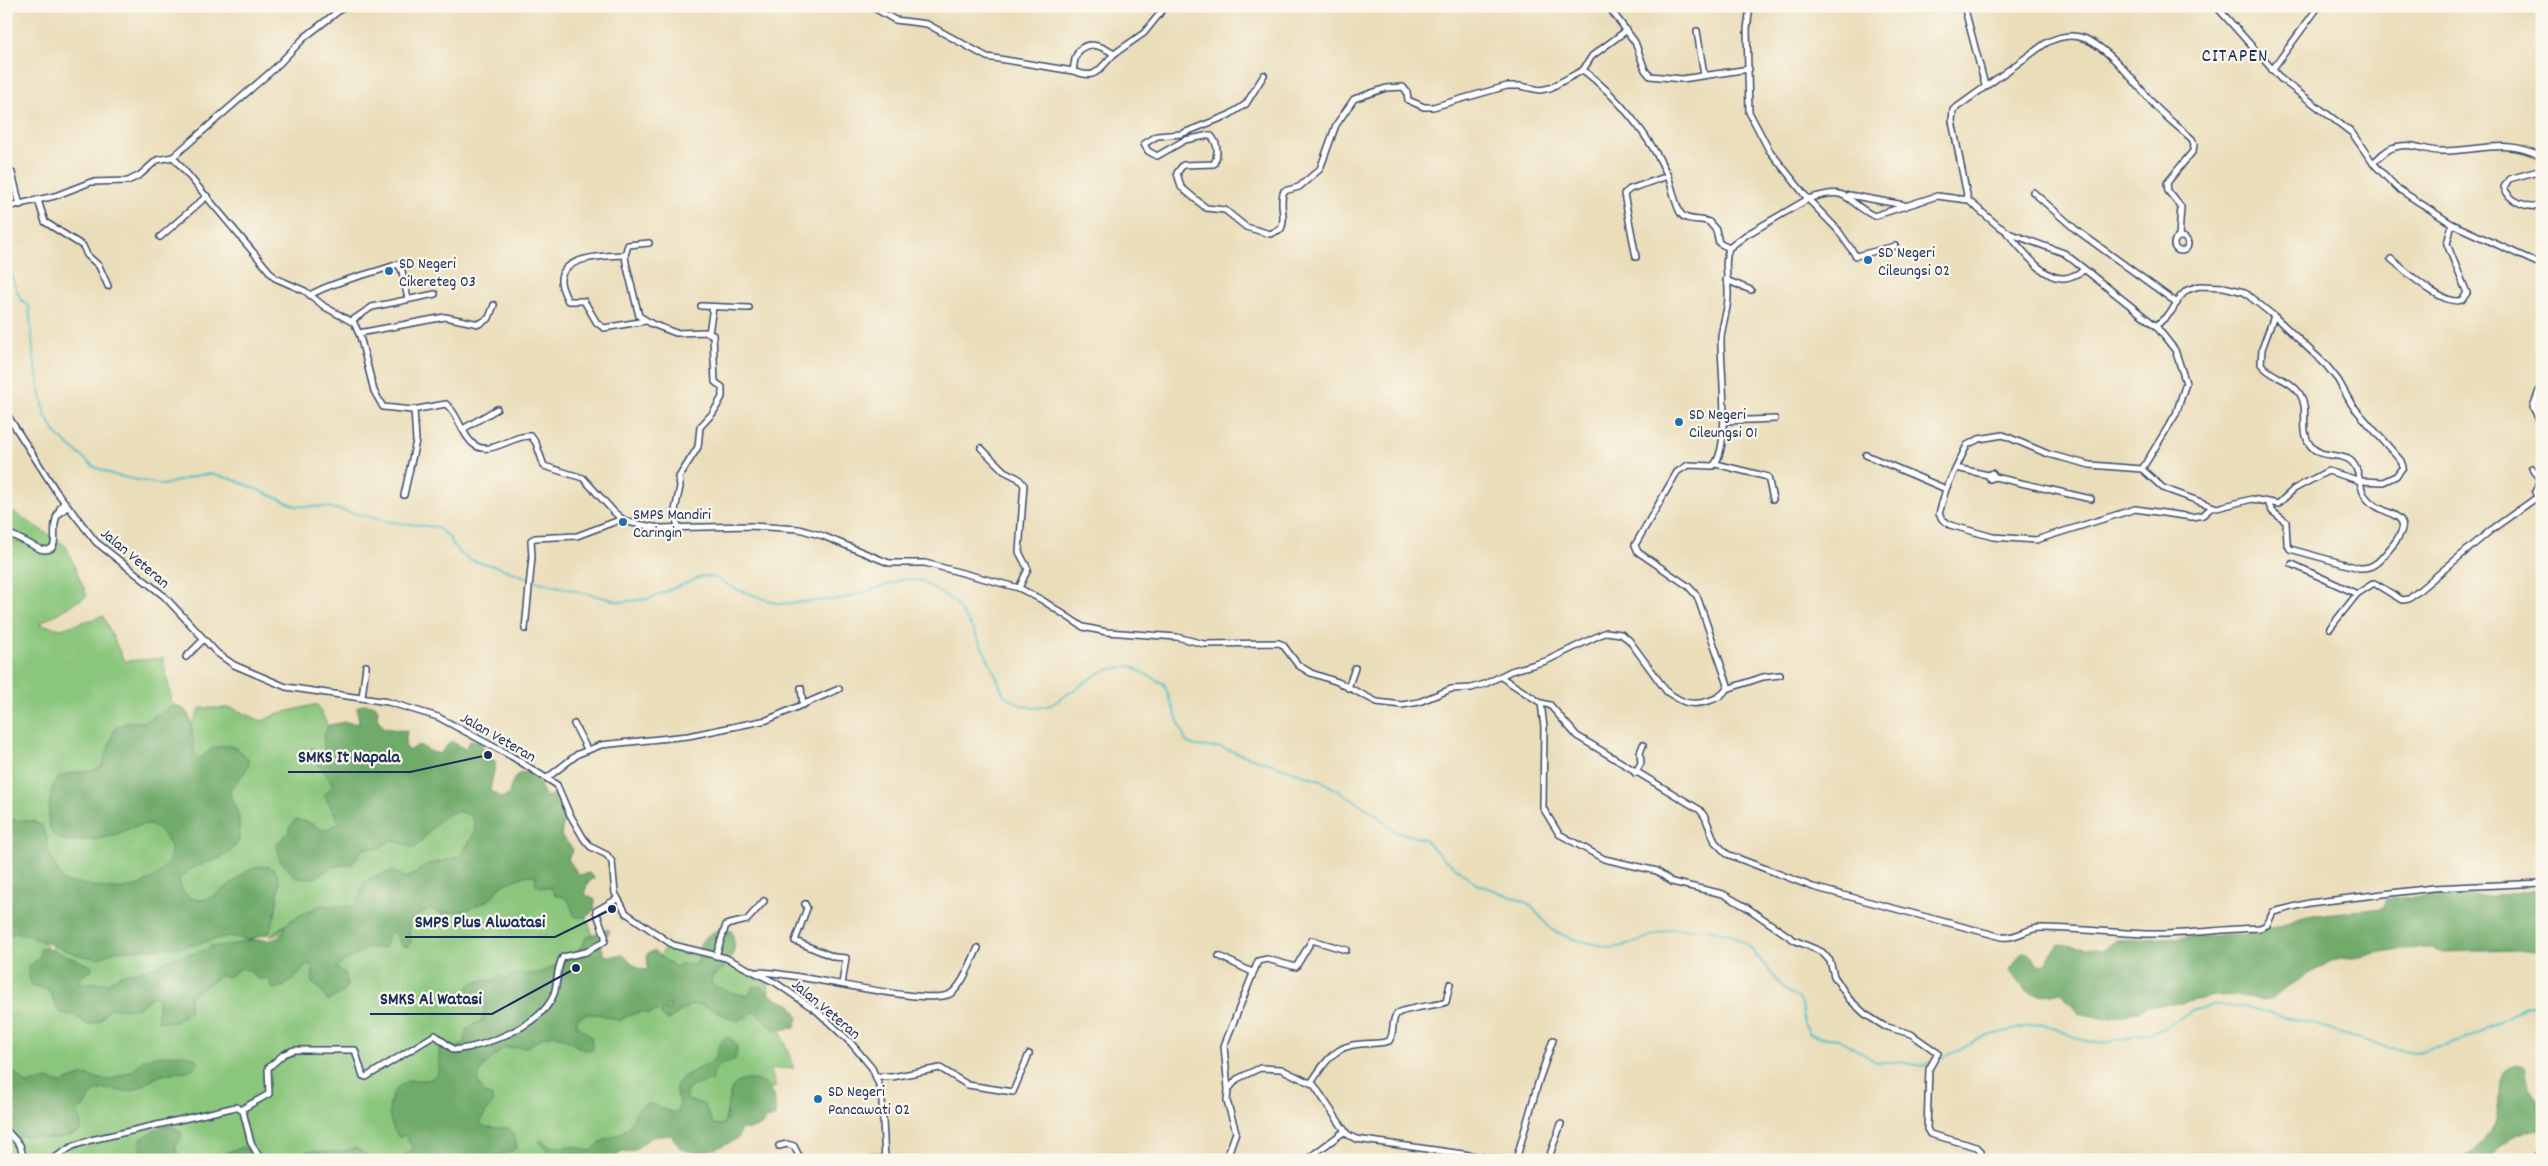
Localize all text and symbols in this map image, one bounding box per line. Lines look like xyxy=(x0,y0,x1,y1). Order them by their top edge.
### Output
district label: CITAPEN xyxy=(2202,44,2268,71)
place label: SD Negeri Cileungsi 02 xyxy=(1878,242,1950,283)
place label: SD Negeri Cikereteg 03 xyxy=(399,253,476,294)
marker: SD Negeri Cileungsi 02 xyxy=(1862,254,1874,266)
marker: SD Negeri Cikereteg 03 xyxy=(383,265,395,277)
place label: SD Negeri Cileungsi 01 xyxy=(1689,404,1758,445)
marker: SD Negeri Cileungsi 01 xyxy=(1673,416,1685,428)
place label: SMPS Mandiri Caringin xyxy=(633,504,711,545)
marker: SMPS Mandiri Caringin xyxy=(617,516,629,528)
street label: Jalan Veteran xyxy=(95,523,174,595)
street label: Jalan Veteran xyxy=(456,707,540,769)
callout: SMKS It Napala xyxy=(288,739,410,772)
text: SMKS It Napala xyxy=(298,746,401,771)
callout: SMPS Plus Alwatasi xyxy=(405,904,555,937)
text: SMPS Plus Alwatasi xyxy=(415,911,546,936)
street label: Jalan Veteran xyxy=(786,974,865,1046)
callout: SMKS Al Watasi xyxy=(370,981,492,1014)
text: SMKS Al Watasi xyxy=(380,988,483,1013)
place label: SD Negeri Pancawati 02 xyxy=(828,1081,910,1122)
marker: SD Negeri Pancawati 02 xyxy=(812,1093,824,1105)

